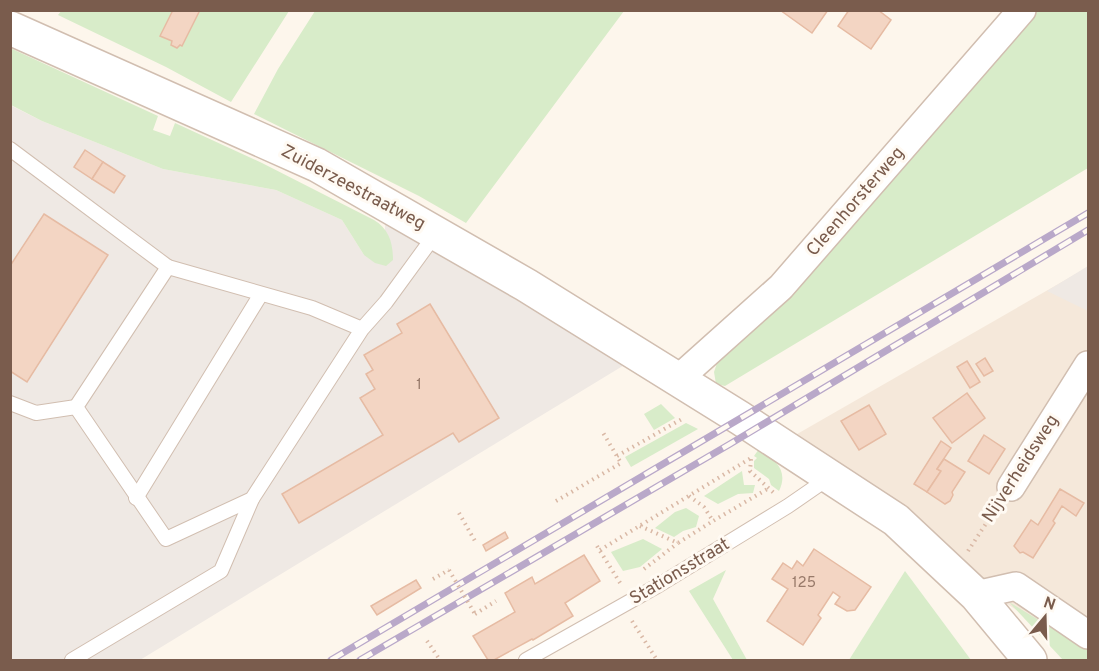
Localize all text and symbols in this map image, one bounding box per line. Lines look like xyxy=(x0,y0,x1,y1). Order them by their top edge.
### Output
street label: Zuiderzeestraatweg xyxy=(277,140,429,236)
street label: Cleenhorsterweg xyxy=(802,142,910,262)
house number: 1 xyxy=(416,376,422,395)
street label: Nijverheidsweg xyxy=(978,411,1064,527)
street label: Stationsstraat xyxy=(626,533,734,611)
house number: 125 xyxy=(792,574,816,593)
north arrow xyxy=(1015,587,1075,647)
text: N xyxy=(1041,593,1058,616)

